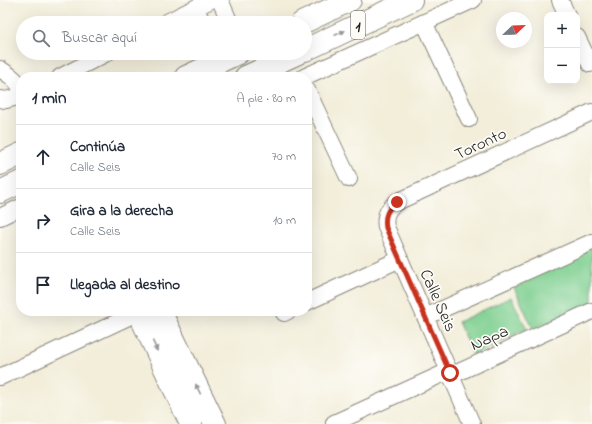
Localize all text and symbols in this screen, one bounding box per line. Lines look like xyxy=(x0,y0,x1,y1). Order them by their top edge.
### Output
road number: 1 xyxy=(351,11,365,39)
north arrow xyxy=(496,12,532,48)
map controls xyxy=(544,12,580,84)
button: + xyxy=(544,12,580,48)
search box xyxy=(16,16,312,60)
icon: search xyxy=(30,27,52,49)
text: Buscar aquí xyxy=(62,27,137,49)
one-way arrow xyxy=(335,30,346,36)
button: − xyxy=(544,48,580,84)
text: 1 min xyxy=(32,86,66,111)
text: A pie · 80 m xyxy=(236,89,296,108)
street label: Toronto xyxy=(450,121,511,167)
text: Continúa xyxy=(70,136,125,158)
icon: ahead xyxy=(32,146,54,168)
text: 70 m xyxy=(272,147,296,166)
text: Calle Seis xyxy=(70,158,121,177)
route end xyxy=(388,193,406,211)
text: Gira a la derecha xyxy=(70,200,173,222)
icon: right xyxy=(32,210,54,232)
text: 10 m xyxy=(273,211,296,230)
text: Calle Seis xyxy=(70,222,121,241)
street label: Calle Seis xyxy=(413,265,463,336)
icon: arrive xyxy=(32,274,54,296)
text: Llegada al destino xyxy=(70,274,180,296)
street label: Napa xyxy=(467,319,513,358)
one-way arrow xyxy=(152,341,158,352)
route start xyxy=(441,364,459,382)
one-way arrow xyxy=(195,383,201,395)

